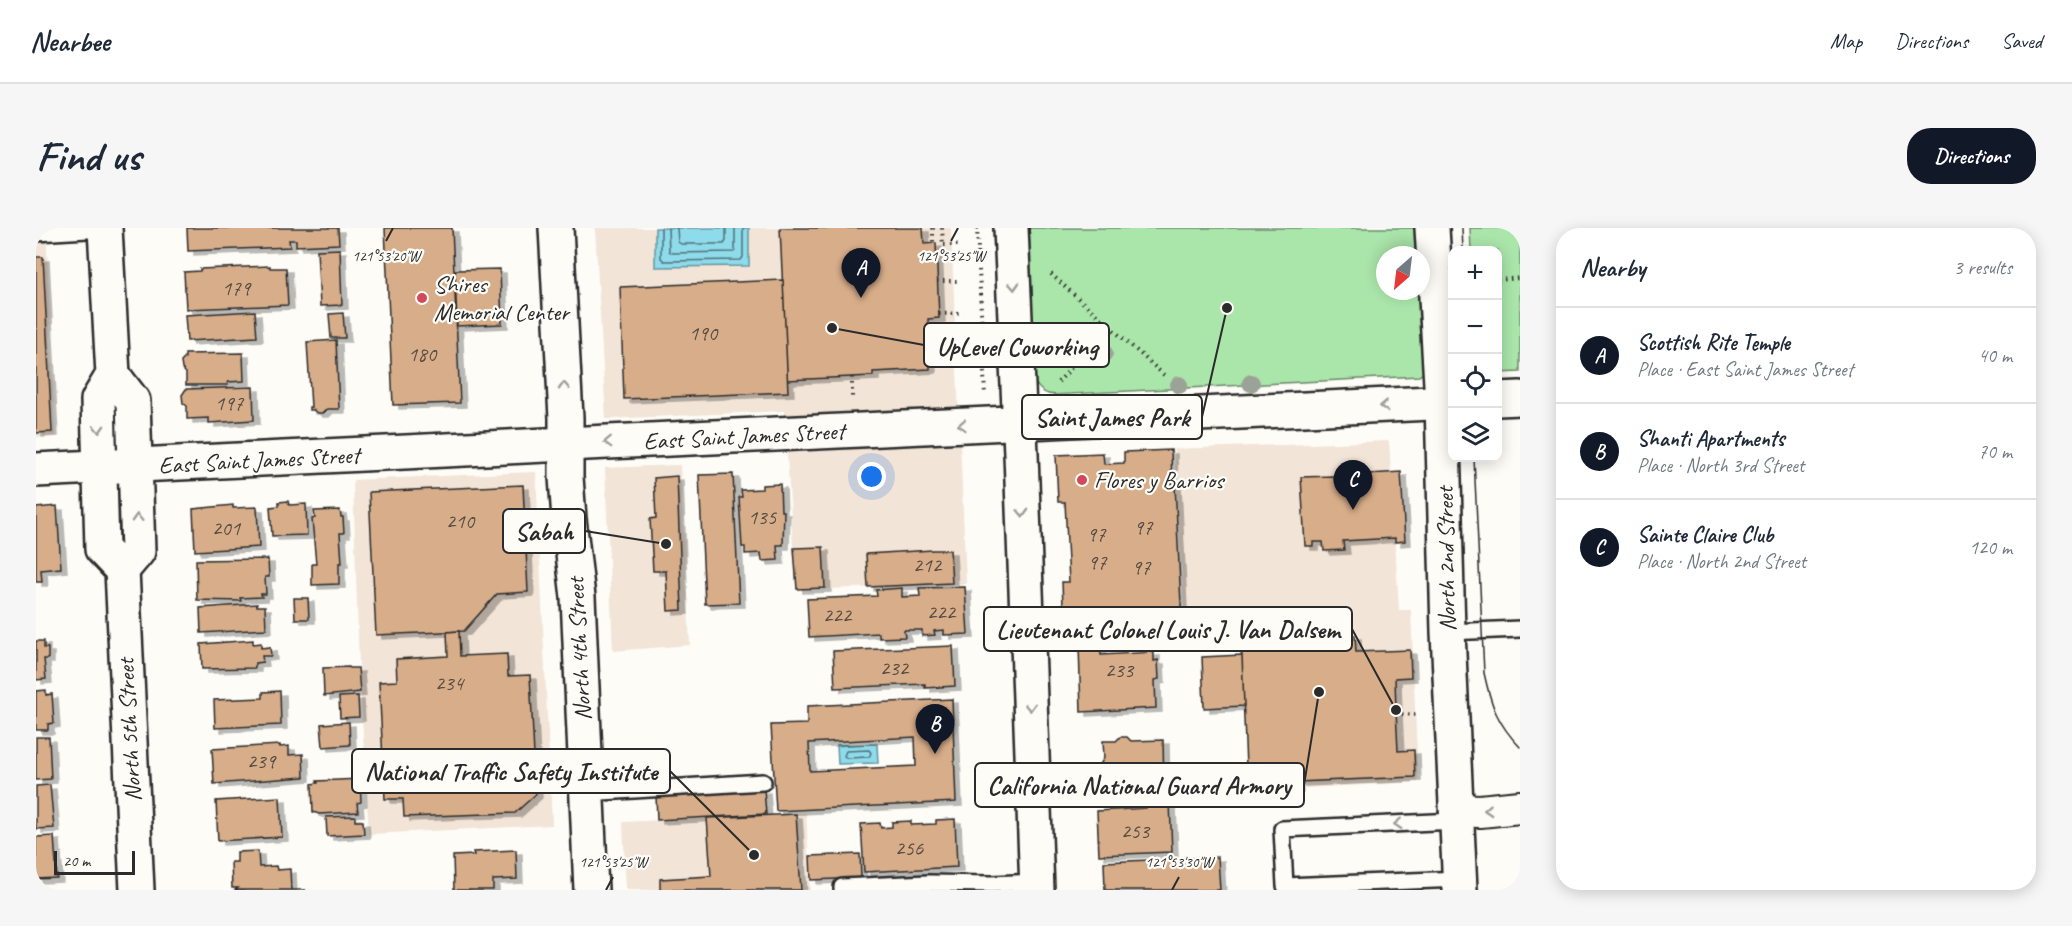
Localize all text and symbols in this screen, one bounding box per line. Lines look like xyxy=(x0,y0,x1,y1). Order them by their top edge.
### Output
text: Nearbee xyxy=(30,24,110,59)
text: Map xyxy=(1830,28,1862,54)
text: Directions xyxy=(1895,28,1968,54)
text: Saved xyxy=(2001,28,2042,54)
button: Directions xyxy=(1907,128,2036,184)
text: Find us xyxy=(36,130,141,183)
north arrow xyxy=(1376,246,1430,300)
map controls xyxy=(1448,246,1502,462)
button: + xyxy=(1448,246,1502,300)
text: 121°53'20"W xyxy=(352,247,423,266)
text: 121°53'25"W xyxy=(917,247,988,266)
pin: A xyxy=(842,248,880,298)
text: Nearby xyxy=(1580,251,1645,284)
text: 3 results xyxy=(1953,255,2012,280)
place label: Shires Memorial Center xyxy=(434,269,571,327)
house number: 179 xyxy=(222,275,252,301)
one-way arrow xyxy=(1007,282,1020,291)
marker: Shires Memorial Center xyxy=(415,291,429,305)
button: − xyxy=(1448,300,1502,354)
house number: 190 xyxy=(689,320,719,346)
callout: UpLevel Coworking xyxy=(924,323,1109,367)
text: Scottish Rite Temple xyxy=(1637,329,1790,357)
text: UpLevel Coworking xyxy=(936,330,1100,363)
house number: 180 xyxy=(408,341,438,367)
text: A xyxy=(1594,343,1605,368)
text: 40 m xyxy=(1978,343,2012,368)
button: locate xyxy=(1448,354,1502,408)
text: Place · East Saint James Street xyxy=(1637,357,1853,382)
one-way arrow xyxy=(558,381,571,390)
house number: 197 xyxy=(215,390,245,416)
callout: Saint James Park xyxy=(1022,395,1202,439)
one-way arrow xyxy=(1379,399,1388,412)
text: Saint James Park xyxy=(1034,401,1192,434)
button: layers xyxy=(1448,408,1502,462)
street label: East Saint James Street xyxy=(643,416,848,456)
one-way arrow xyxy=(957,418,966,431)
one-way arrow xyxy=(92,425,105,434)
text: Shanti Apartments xyxy=(1637,425,1785,453)
one-way arrow xyxy=(603,436,612,449)
text: B xyxy=(1594,439,1605,464)
text: 70 m xyxy=(1978,439,2012,464)
street label: East Saint James Street xyxy=(158,440,363,480)
text: Place · North 3rd Street xyxy=(1637,453,1804,478)
pin: C xyxy=(1334,460,1372,510)
your location xyxy=(857,462,886,491)
place label: Flores y Barrios xyxy=(1094,465,1226,495)
marker: Flores y Barrios xyxy=(1075,473,1089,487)
street label: North 2nd Street xyxy=(1430,484,1462,632)
house number: 135 xyxy=(748,504,778,530)
house number: 210 xyxy=(446,508,476,534)
one-way arrow xyxy=(1017,508,1030,517)
callout: Sabah xyxy=(503,509,585,553)
one-way arrow xyxy=(131,513,144,522)
house number: 97 xyxy=(1134,514,1154,540)
house number: 201 xyxy=(212,515,242,541)
text: Sabah xyxy=(515,515,574,548)
house number: 97 xyxy=(1087,521,1107,547)
text: Sainte Claire Club xyxy=(1637,521,1773,549)
text: C xyxy=(1595,535,1604,560)
text: 120 m xyxy=(1969,535,2012,560)
house number: 97 xyxy=(1088,549,1108,575)
text: Place · North 2nd Street xyxy=(1637,549,1806,574)
house number: 212 xyxy=(913,552,943,578)
house number: 97 xyxy=(1132,554,1152,580)
street label: North 4th Street xyxy=(560,575,598,721)
house number: 222 xyxy=(927,599,957,625)
house number: 222 xyxy=(823,602,853,628)
callout: Lieutenant Colonel Louis J. Van Dalsem xyxy=(984,607,1352,651)
text: Lieutenant Colonel Louis J. Van Dalsem xyxy=(996,613,1342,646)
house number: 232 xyxy=(880,655,910,681)
street label: North 5th Street xyxy=(110,656,148,802)
house number: 233 xyxy=(1105,657,1135,683)
house number: 234 xyxy=(435,670,466,696)
one-way arrow xyxy=(1024,703,1037,712)
pin: B xyxy=(916,704,954,754)
house number: 239 xyxy=(247,748,277,774)
callout: National Traffic Safety Institute xyxy=(352,749,670,793)
text: National Traffic Safety Institute xyxy=(365,755,660,788)
callout: California National Guard Armory xyxy=(975,763,1304,807)
text: California National Guard Armory xyxy=(987,769,1294,802)
one-way arrow xyxy=(1483,803,1492,816)
one-way arrow xyxy=(1393,817,1402,830)
house number: 253 xyxy=(1121,818,1151,844)
house number: 256 xyxy=(895,835,924,861)
scale bar xyxy=(54,848,135,876)
text: 20 m xyxy=(63,851,90,871)
text: 121°53'25"W xyxy=(579,853,650,872)
text: 121°53'30"W xyxy=(1145,853,1216,872)

